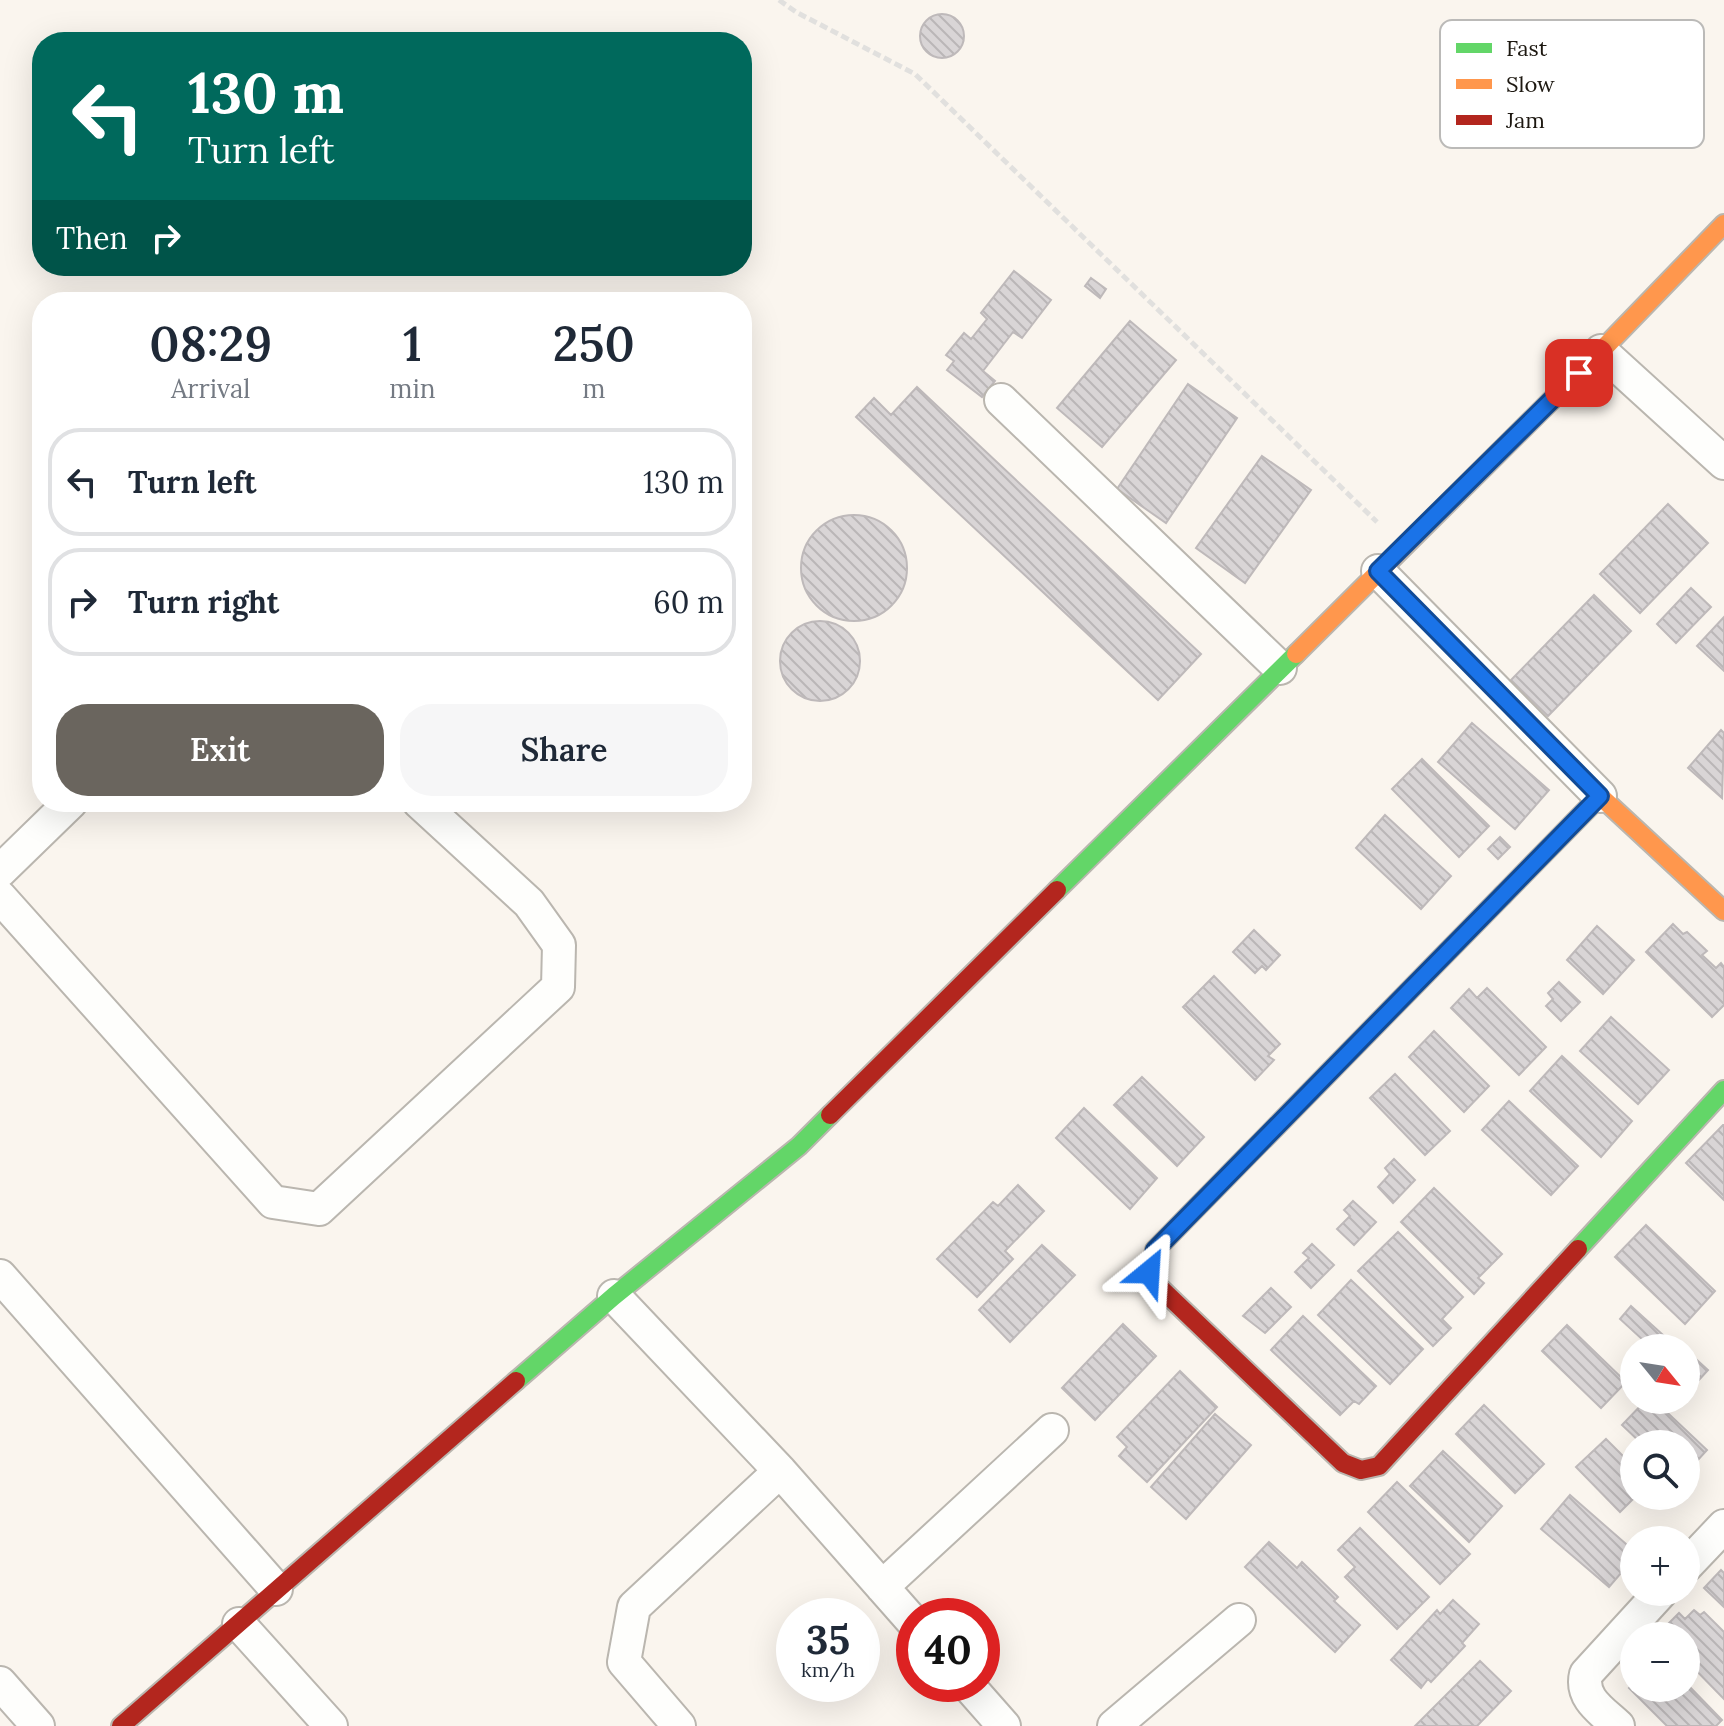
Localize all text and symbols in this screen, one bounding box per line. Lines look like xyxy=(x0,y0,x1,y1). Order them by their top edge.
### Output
legend xyxy=(1440,20,1704,148)
text: Fast xyxy=(1506,34,1548,62)
text: 130 m xyxy=(188,57,344,128)
icon: left xyxy=(56,64,160,168)
text: Slow xyxy=(1506,70,1555,98)
text: Jam xyxy=(1505,106,1545,134)
text: Turn left xyxy=(188,127,335,173)
icon: right xyxy=(144,216,188,260)
text: Then xyxy=(56,219,128,257)
text: 08:29 xyxy=(149,313,272,374)
text: 1 xyxy=(403,313,422,374)
text: 250 xyxy=(553,313,635,374)
pin xyxy=(1545,339,1613,407)
icon: arrive xyxy=(1557,351,1601,395)
text: Arrival xyxy=(171,372,250,405)
text: min xyxy=(389,372,436,405)
text: m xyxy=(582,372,605,405)
icon: left xyxy=(60,460,104,504)
text: Turn left xyxy=(128,463,256,501)
text: 130 m xyxy=(643,463,724,501)
icon: right xyxy=(60,580,104,624)
text: Turn right xyxy=(128,583,279,621)
text: 60 m xyxy=(653,583,724,621)
button: Exit xyxy=(56,704,384,796)
button: Share xyxy=(400,704,728,796)
position arrow xyxy=(1107,1230,1191,1314)
north arrow xyxy=(1620,1334,1700,1414)
map controls xyxy=(1620,1334,1700,1702)
button: search xyxy=(1620,1430,1700,1510)
button: + xyxy=(1620,1526,1700,1606)
speed limit sign: 40 xyxy=(896,1598,1000,1702)
text: 35 xyxy=(806,1614,850,1665)
button: − xyxy=(1620,1622,1700,1702)
text: km/h xyxy=(801,1657,855,1682)

